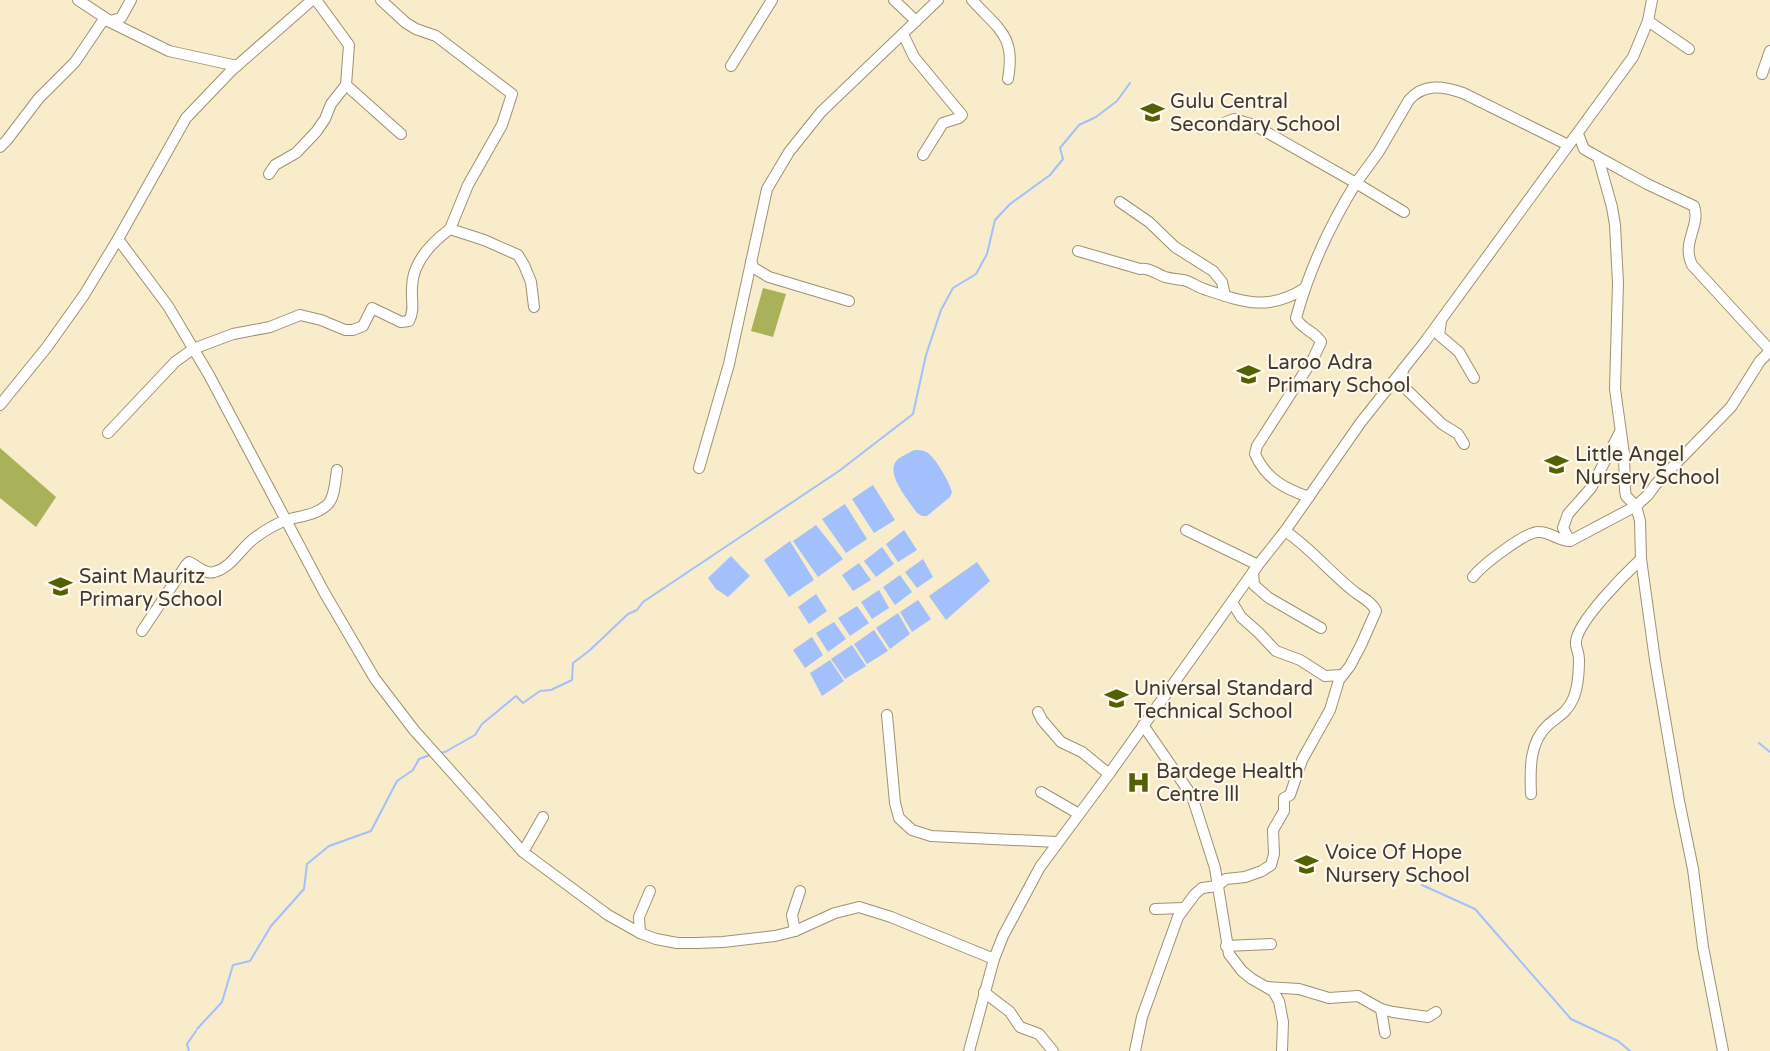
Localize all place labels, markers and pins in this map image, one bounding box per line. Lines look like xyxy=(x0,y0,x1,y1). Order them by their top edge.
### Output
place label: Gulu Central Secondary School xyxy=(1170,90,1340,137)
school or university icon: Gulu Central Secondary School xyxy=(1139,100,1165,126)
place label: Laroo Adra Primary School xyxy=(1267,351,1411,398)
school or university icon: Laroo Adra Primary School xyxy=(1236,361,1262,387)
place label: Little Angel Nursery School xyxy=(1575,443,1720,490)
school or university icon: Little Angel Nursery School xyxy=(1544,452,1570,478)
place label: Saint Mauritz Primary School xyxy=(79,565,223,612)
school or university icon: Saint Mauritz Primary School xyxy=(48,574,74,600)
place label: Universal Standard Technical School xyxy=(1134,677,1313,724)
school or university icon: Universal Standard Technical School xyxy=(1103,686,1129,712)
place label: Bardege Health Centre lll xyxy=(1156,760,1304,807)
hospital icon: Bardege Health Centre lll xyxy=(1125,769,1151,795)
place label: Voice Of Hope Nursery School xyxy=(1325,841,1470,888)
school or university icon: Voice Of Hope Nursery School xyxy=(1294,851,1320,877)

